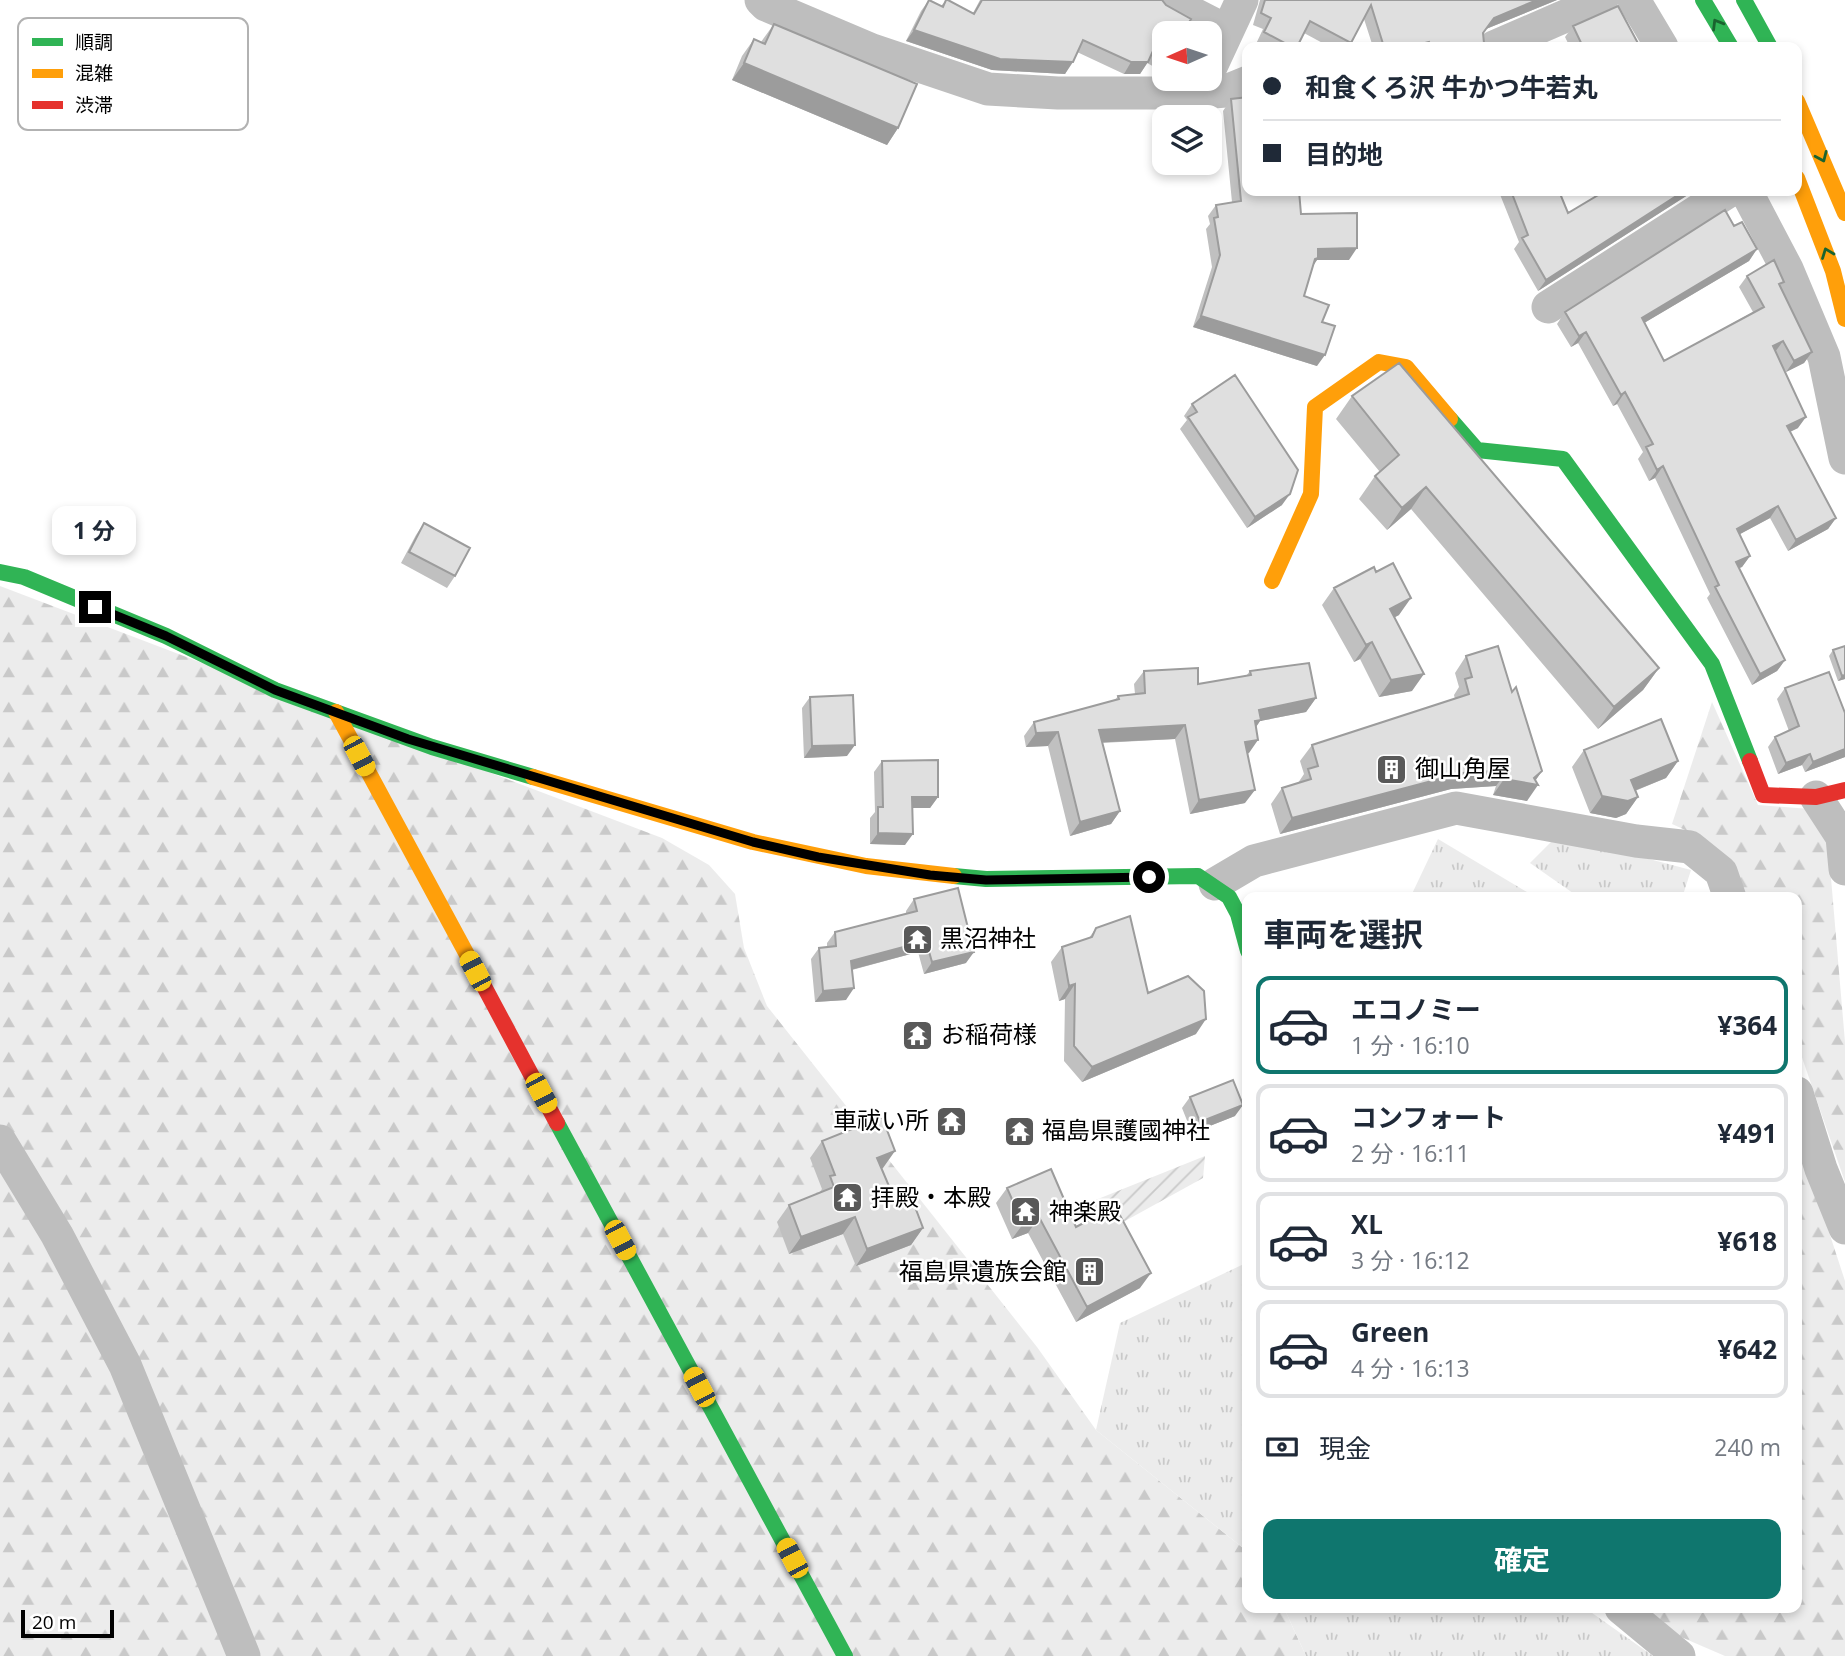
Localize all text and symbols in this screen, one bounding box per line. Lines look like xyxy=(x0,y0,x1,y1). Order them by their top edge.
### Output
legend xyxy=(18,18,248,130)
one-way arrow xyxy=(1712,18,1725,31)
north arrow xyxy=(1152,21,1222,91)
map controls xyxy=(1152,21,1222,175)
text: 順調 xyxy=(75,29,113,55)
text: 混雑 xyxy=(75,60,113,86)
text: 和食くろ沢 牛かつ牛若丸 xyxy=(1305,69,1598,105)
text: 渋滞 xyxy=(75,92,113,118)
button: layers xyxy=(1152,105,1222,175)
text: 目的地 xyxy=(1305,136,1383,172)
one-way arrow xyxy=(1814,149,1828,162)
one-way arrow xyxy=(1821,248,1835,260)
callout: 1 分 xyxy=(53,505,137,554)
text: 1 分 xyxy=(73,514,115,546)
route end xyxy=(79,591,111,623)
car xyxy=(340,733,379,779)
place label: 御山角屋 xyxy=(1415,751,1511,784)
building icon: 御山角屋 xyxy=(1375,752,1409,786)
route start xyxy=(1133,861,1165,893)
text: 車両を選択 xyxy=(1263,912,1423,955)
place label: 黒沼神社 xyxy=(940,921,1036,954)
temple icon: 黒沼神社 xyxy=(900,922,934,956)
car xyxy=(456,948,495,994)
text: エコノミー xyxy=(1351,991,1481,1027)
icon: car xyxy=(1267,994,1330,1057)
text: ¥364 xyxy=(1718,1007,1777,1043)
place label: お稲荷様 xyxy=(941,1017,1037,1050)
temple icon: お稲荷様 xyxy=(901,1018,935,1052)
text: 1 分 · 16:10 xyxy=(1351,1029,1470,1061)
car xyxy=(522,1070,561,1116)
text: コンフォート xyxy=(1351,1099,1506,1135)
icon: car xyxy=(1267,1102,1330,1165)
place label: 車祓い所 xyxy=(833,1103,929,1136)
temple icon: 車祓い所 xyxy=(935,1104,969,1138)
place label: 福島県護國神社 xyxy=(1042,1113,1210,1146)
temple icon: 福島県護國神社 xyxy=(1002,1114,1036,1148)
text: ¥491 xyxy=(1718,1115,1777,1151)
text: 2 分 · 16:11 xyxy=(1351,1137,1470,1169)
place label: 拝殿・本殿 xyxy=(871,1180,991,1213)
temple icon: 拝殿・本殿 xyxy=(831,1181,865,1215)
place label: 神楽殿 xyxy=(1049,1194,1121,1227)
temple icon: 神楽殿 xyxy=(1009,1195,1043,1229)
text: XL xyxy=(1351,1206,1383,1242)
icon: car xyxy=(1267,1210,1330,1273)
car xyxy=(601,1217,640,1263)
text: ¥618 xyxy=(1718,1223,1777,1259)
text: 3 分 · 16:12 xyxy=(1351,1244,1470,1276)
place label: 福島県遺族会館 xyxy=(899,1254,1067,1287)
building icon: 福島県遺族会館 xyxy=(1073,1255,1107,1289)
text: Green xyxy=(1351,1314,1429,1350)
icon: car xyxy=(1267,1318,1330,1381)
text: ¥642 xyxy=(1718,1331,1777,1367)
text: 4 分 · 16:13 xyxy=(1351,1352,1470,1384)
car xyxy=(680,1364,719,1410)
icon: cash xyxy=(1263,1428,1301,1466)
text: 現金 xyxy=(1319,1430,1371,1466)
text: 240 m xyxy=(1714,1431,1781,1463)
button: 確定 xyxy=(1263,1519,1781,1599)
car xyxy=(773,1535,812,1581)
scale bar xyxy=(21,1607,114,1639)
text: 20 m xyxy=(32,1609,76,1635)

